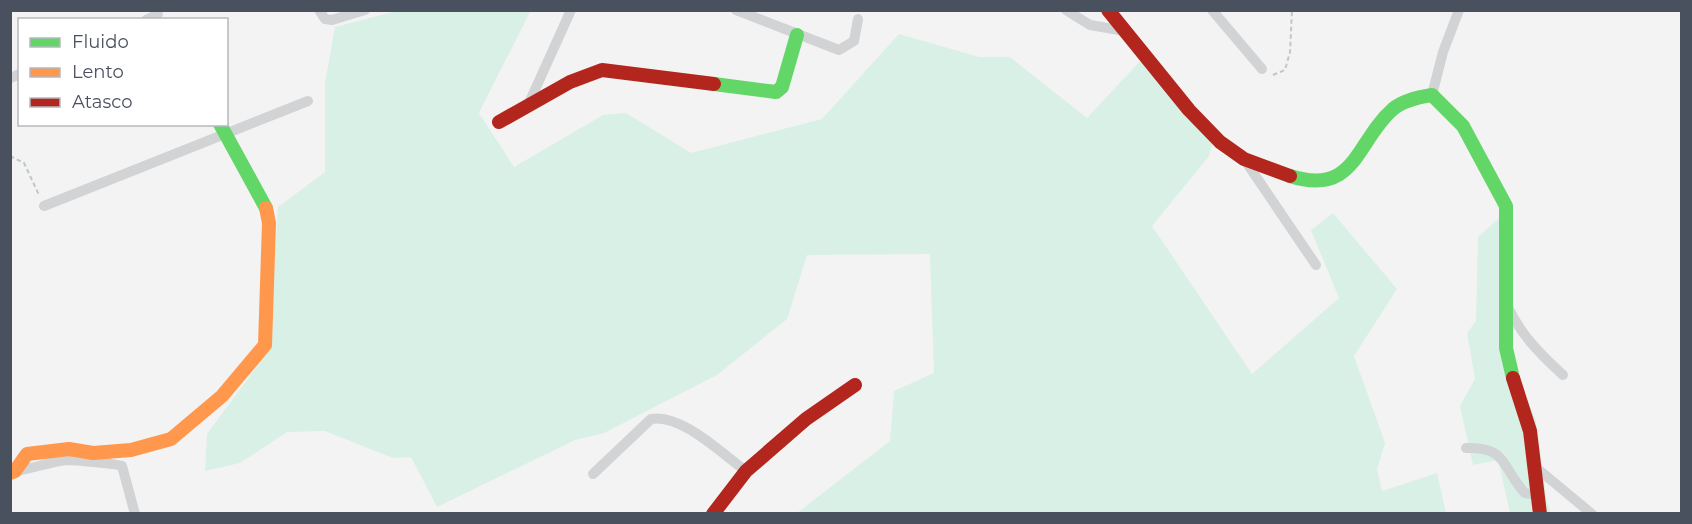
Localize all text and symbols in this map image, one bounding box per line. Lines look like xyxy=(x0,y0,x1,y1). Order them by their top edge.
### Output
legend xyxy=(18,18,228,126)
text: Fluido xyxy=(72,31,129,53)
text: Lento xyxy=(72,61,124,83)
text: Atasco xyxy=(72,91,132,113)

